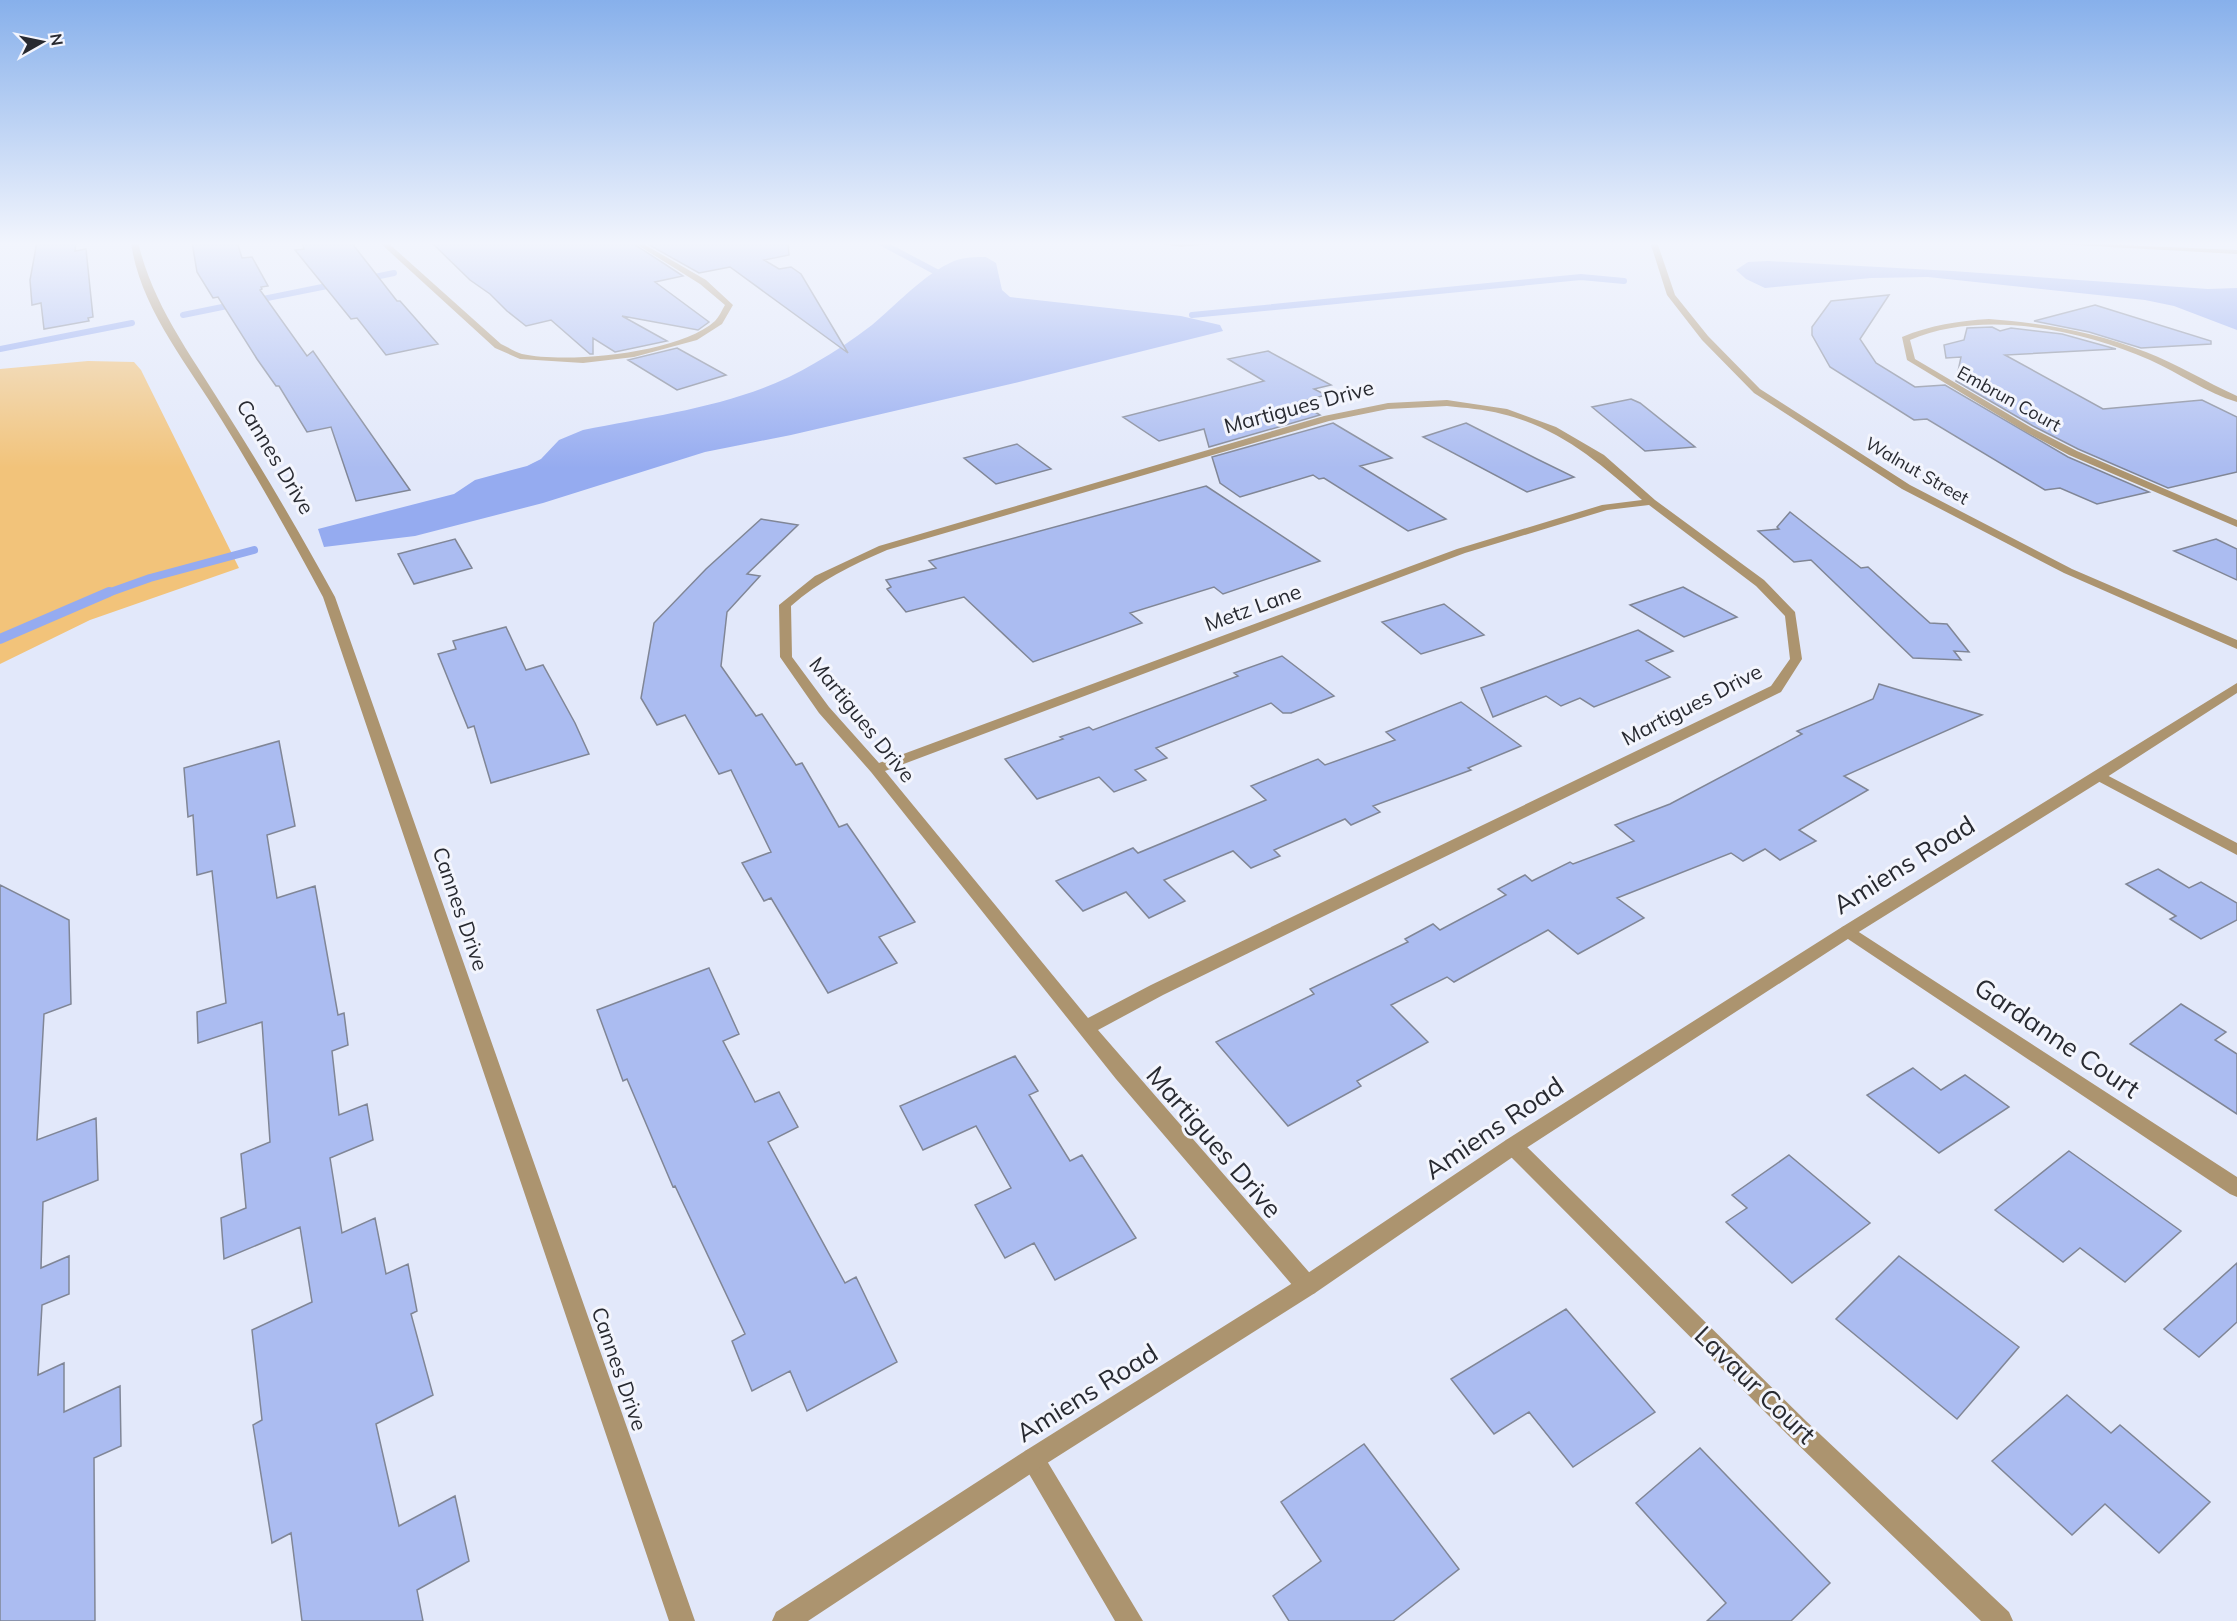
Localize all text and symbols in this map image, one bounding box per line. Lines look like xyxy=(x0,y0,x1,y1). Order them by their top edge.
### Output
north arrow xyxy=(12,12,72,72)
text: N xyxy=(46,32,68,47)
street label: Embrun Court xyxy=(1953,361,2065,437)
street label: Martigues Drive xyxy=(1221,374,1376,439)
street label: Cannes Drive xyxy=(231,394,320,519)
street label: Walnut Street xyxy=(1861,432,1973,509)
street label: Metz Lane xyxy=(1201,578,1305,637)
street label: Martigues Drive xyxy=(804,651,921,787)
street label: Martigues Drive xyxy=(1617,658,1766,751)
street label: Amiens Road xyxy=(1827,808,1981,921)
street label: Cannes Drive xyxy=(428,843,494,974)
street label: Gardanne Court xyxy=(1968,970,2146,1105)
street label: Martigues Drive xyxy=(1139,1059,1289,1224)
street label: Amiens Road xyxy=(1418,1069,1570,1186)
street label: Cannes Drive xyxy=(587,1303,653,1434)
street label: Lavaur Court xyxy=(1688,1319,1823,1451)
street label: Amiens Road xyxy=(1010,1336,1164,1449)

